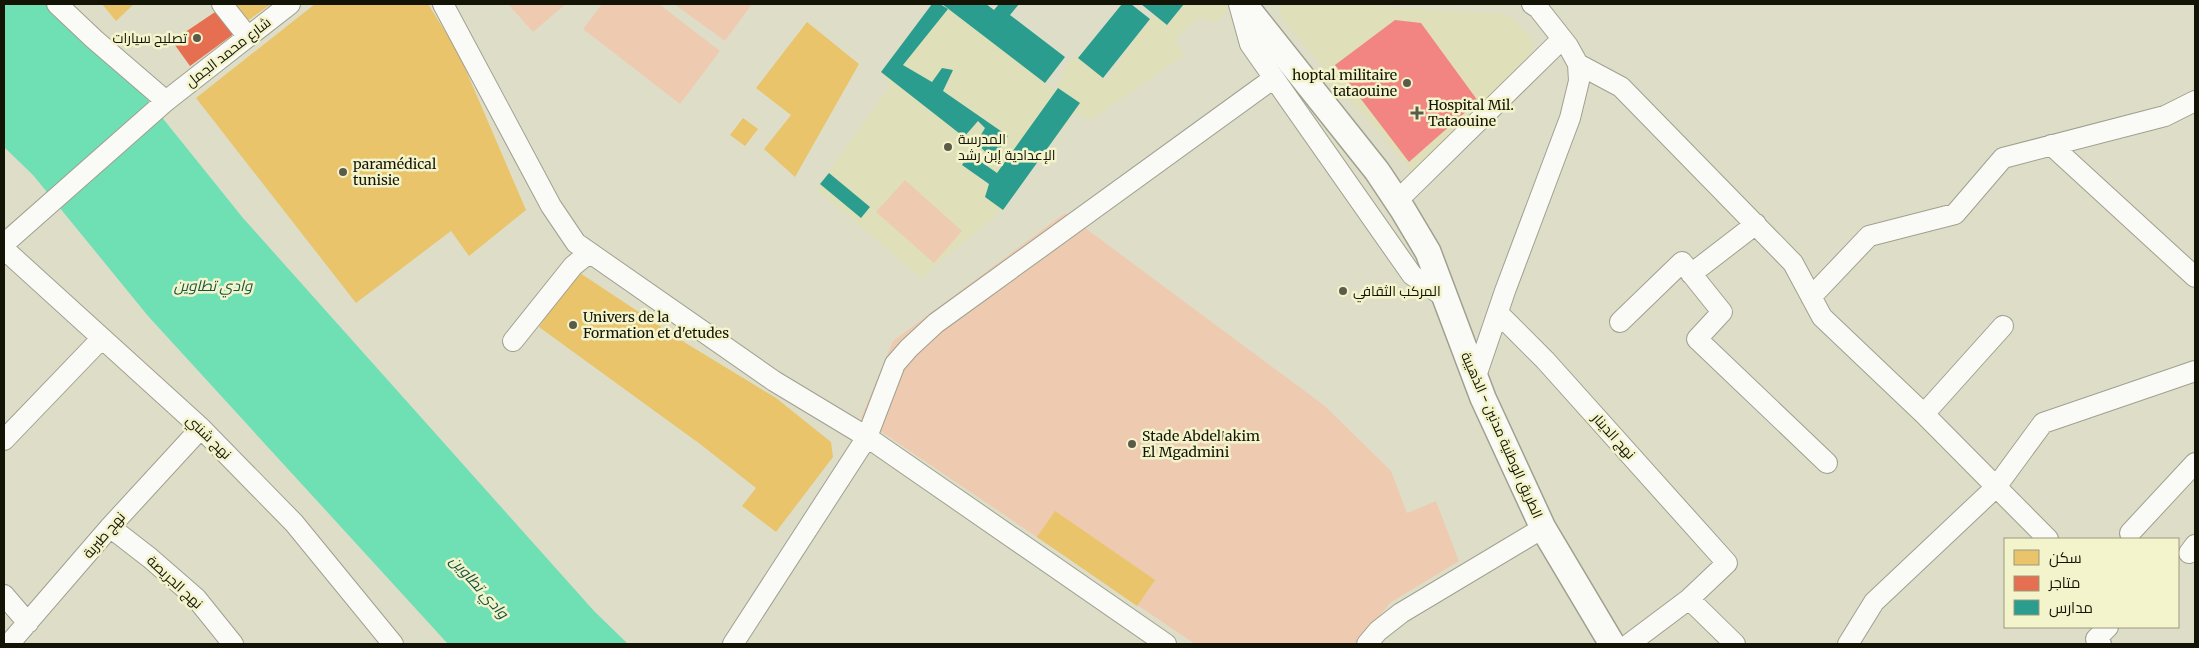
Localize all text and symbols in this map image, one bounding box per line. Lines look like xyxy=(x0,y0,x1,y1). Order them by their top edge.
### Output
street label: شارع محمد الجمل xyxy=(182,13,274,91)
place label: تصليح سيارات xyxy=(112,29,187,47)
marker: تصليح سيارات xyxy=(191,32,203,44)
place label: hoptal militaire tataouine xyxy=(1292,66,1397,100)
marker: hoptal militaire tataouine xyxy=(1401,77,1413,89)
place label: Hospital Mil. Tataouine xyxy=(1428,96,1514,130)
marker: Hospital Mil. Tataouine xyxy=(1410,106,1424,120)
place label: المدرسة الإعدادية إبن رشد xyxy=(958,130,1056,164)
marker: المدرسة الإعدادية إبن رشد xyxy=(942,141,954,153)
place label: paramédical tunisie xyxy=(353,155,437,189)
marker: paramédical tunisie xyxy=(337,166,349,178)
water label: وادي تطاوين xyxy=(174,276,253,298)
place label: المركب الثقافي xyxy=(1353,282,1441,303)
marker: المركب الثقافي xyxy=(1337,285,1349,297)
place label: Univers de la Formation et d'etudes xyxy=(583,308,729,342)
marker: Univers de la Formation et d'etudes xyxy=(567,319,579,331)
street label: الطريق الوطنية مدنين - الذهيبة xyxy=(1457,349,1547,521)
street label: نهج الدينار xyxy=(1588,408,1639,463)
street label: نهج شنني xyxy=(180,411,236,465)
place label: Stade Abdelاakim El Mgadmini xyxy=(1142,427,1260,461)
marker: Stade Abdelاakim El Mgadmini xyxy=(1126,438,1138,450)
street label: نهج طبربة xyxy=(79,508,129,562)
legend xyxy=(2004,538,2179,628)
text: سكن xyxy=(2049,548,2082,568)
street label: نهج الجريصة xyxy=(143,551,207,613)
water label: وادي تطاوين xyxy=(444,551,513,625)
text: متاجر xyxy=(2048,573,2080,592)
text: مدارس xyxy=(2049,598,2093,618)

